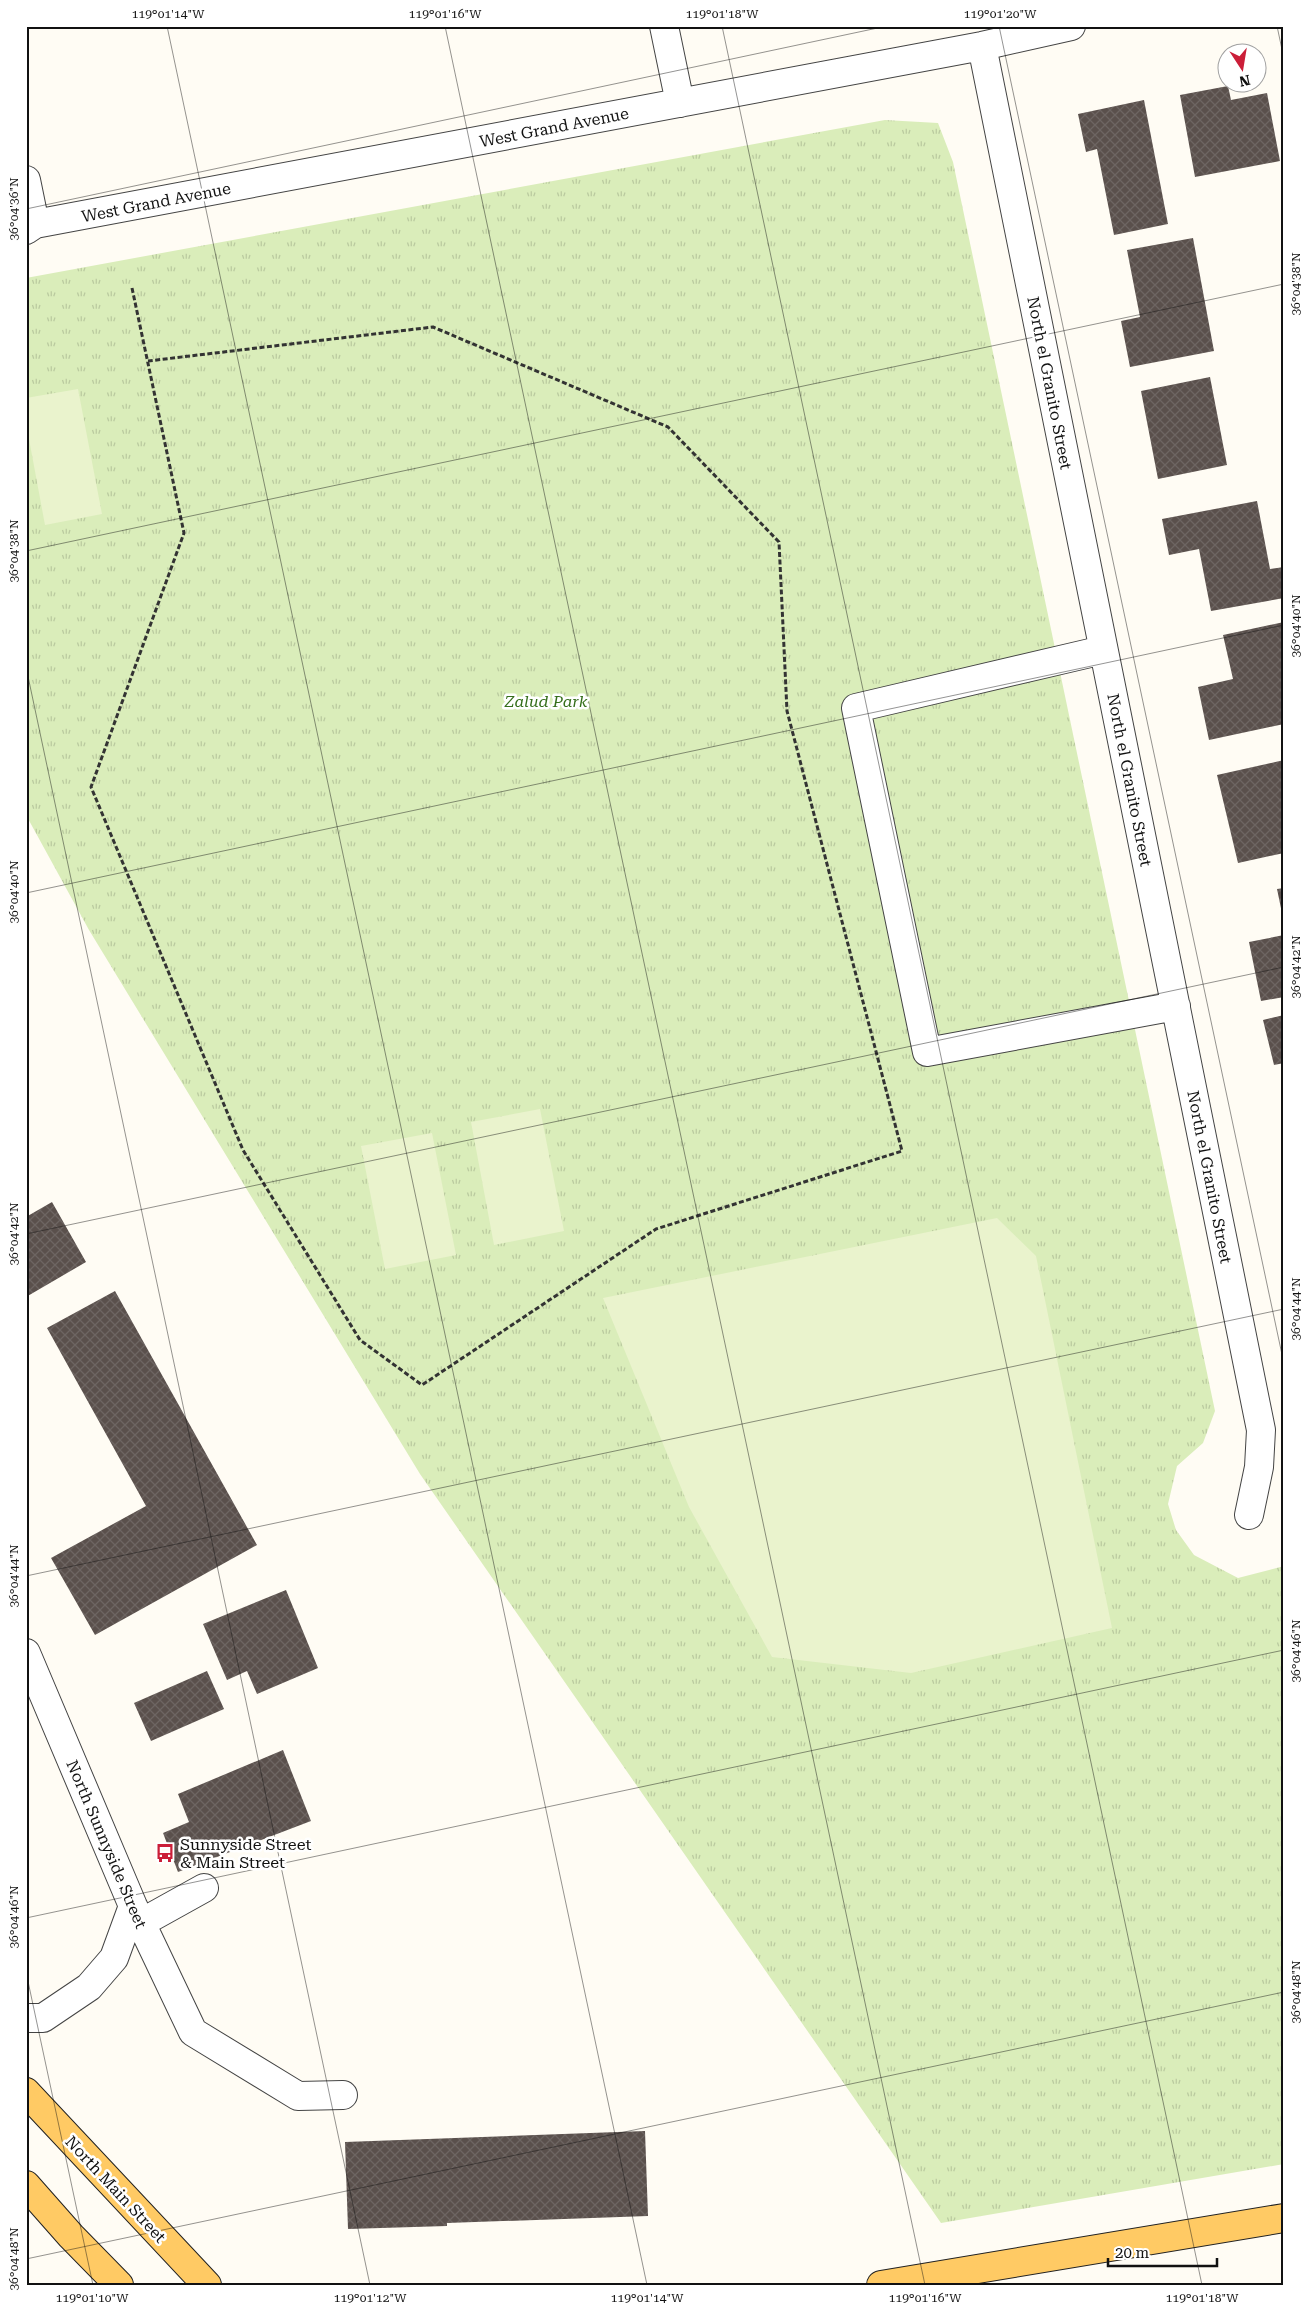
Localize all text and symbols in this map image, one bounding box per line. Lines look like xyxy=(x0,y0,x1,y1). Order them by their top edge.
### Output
text: 119°01'14"W xyxy=(132,7,205,21)
text: 119°01'16"W xyxy=(409,7,482,21)
text: 119°01'18"W xyxy=(686,7,759,21)
text: 119°01'20"W xyxy=(964,7,1037,21)
north arrow xyxy=(1218,42,1268,92)
text: N xyxy=(1238,72,1252,90)
street label: West Grand Avenue xyxy=(478,104,631,151)
text: 36°04'36"N xyxy=(7,177,21,241)
street label: West Grand Avenue xyxy=(80,179,233,226)
text: 36°04'38"N xyxy=(1289,252,1303,316)
street label: North el Granito Street xyxy=(1023,295,1076,471)
text: 36°04'38"N xyxy=(7,519,21,583)
text: 36°04'40"N xyxy=(1289,594,1303,658)
park label: Zalud Park xyxy=(504,692,588,711)
street label: North el Granito Street xyxy=(1103,692,1156,868)
text: 36°04'40"N xyxy=(7,860,21,924)
text: 36°04'42"N xyxy=(1289,935,1303,999)
street label: North el Granito Street xyxy=(1183,1089,1236,1265)
text: 36°04'42"N xyxy=(7,1202,21,1266)
text: 36°04'44"N xyxy=(1289,1277,1303,1341)
text: 36°04'44"N xyxy=(7,1544,21,1608)
text: 36°04'46"N xyxy=(1289,1619,1303,1683)
street label: North Sunnyside Street xyxy=(62,1757,151,1931)
place label: Sunnyside Street & Main Street xyxy=(180,1835,311,1872)
bus stop icon: Sunnyside Street & Main Street xyxy=(154,1842,176,1864)
text: 36°04'46"N xyxy=(7,1885,21,1949)
text: 36°04'48"N xyxy=(1289,1960,1303,2024)
street label: North Main Street xyxy=(61,2132,170,2247)
text: 36°04'48"N xyxy=(7,2227,21,2291)
scale bar xyxy=(1108,2236,1216,2268)
text: 20 m xyxy=(1115,2244,1150,2262)
text: 119°01'10"W xyxy=(56,2291,129,2305)
text: 119°01'12"W xyxy=(334,2291,407,2305)
text: 119°01'14"W xyxy=(611,2291,684,2305)
text: 119°01'16"W xyxy=(889,2291,962,2305)
text: 119°01'18"W xyxy=(1166,2291,1239,2305)

